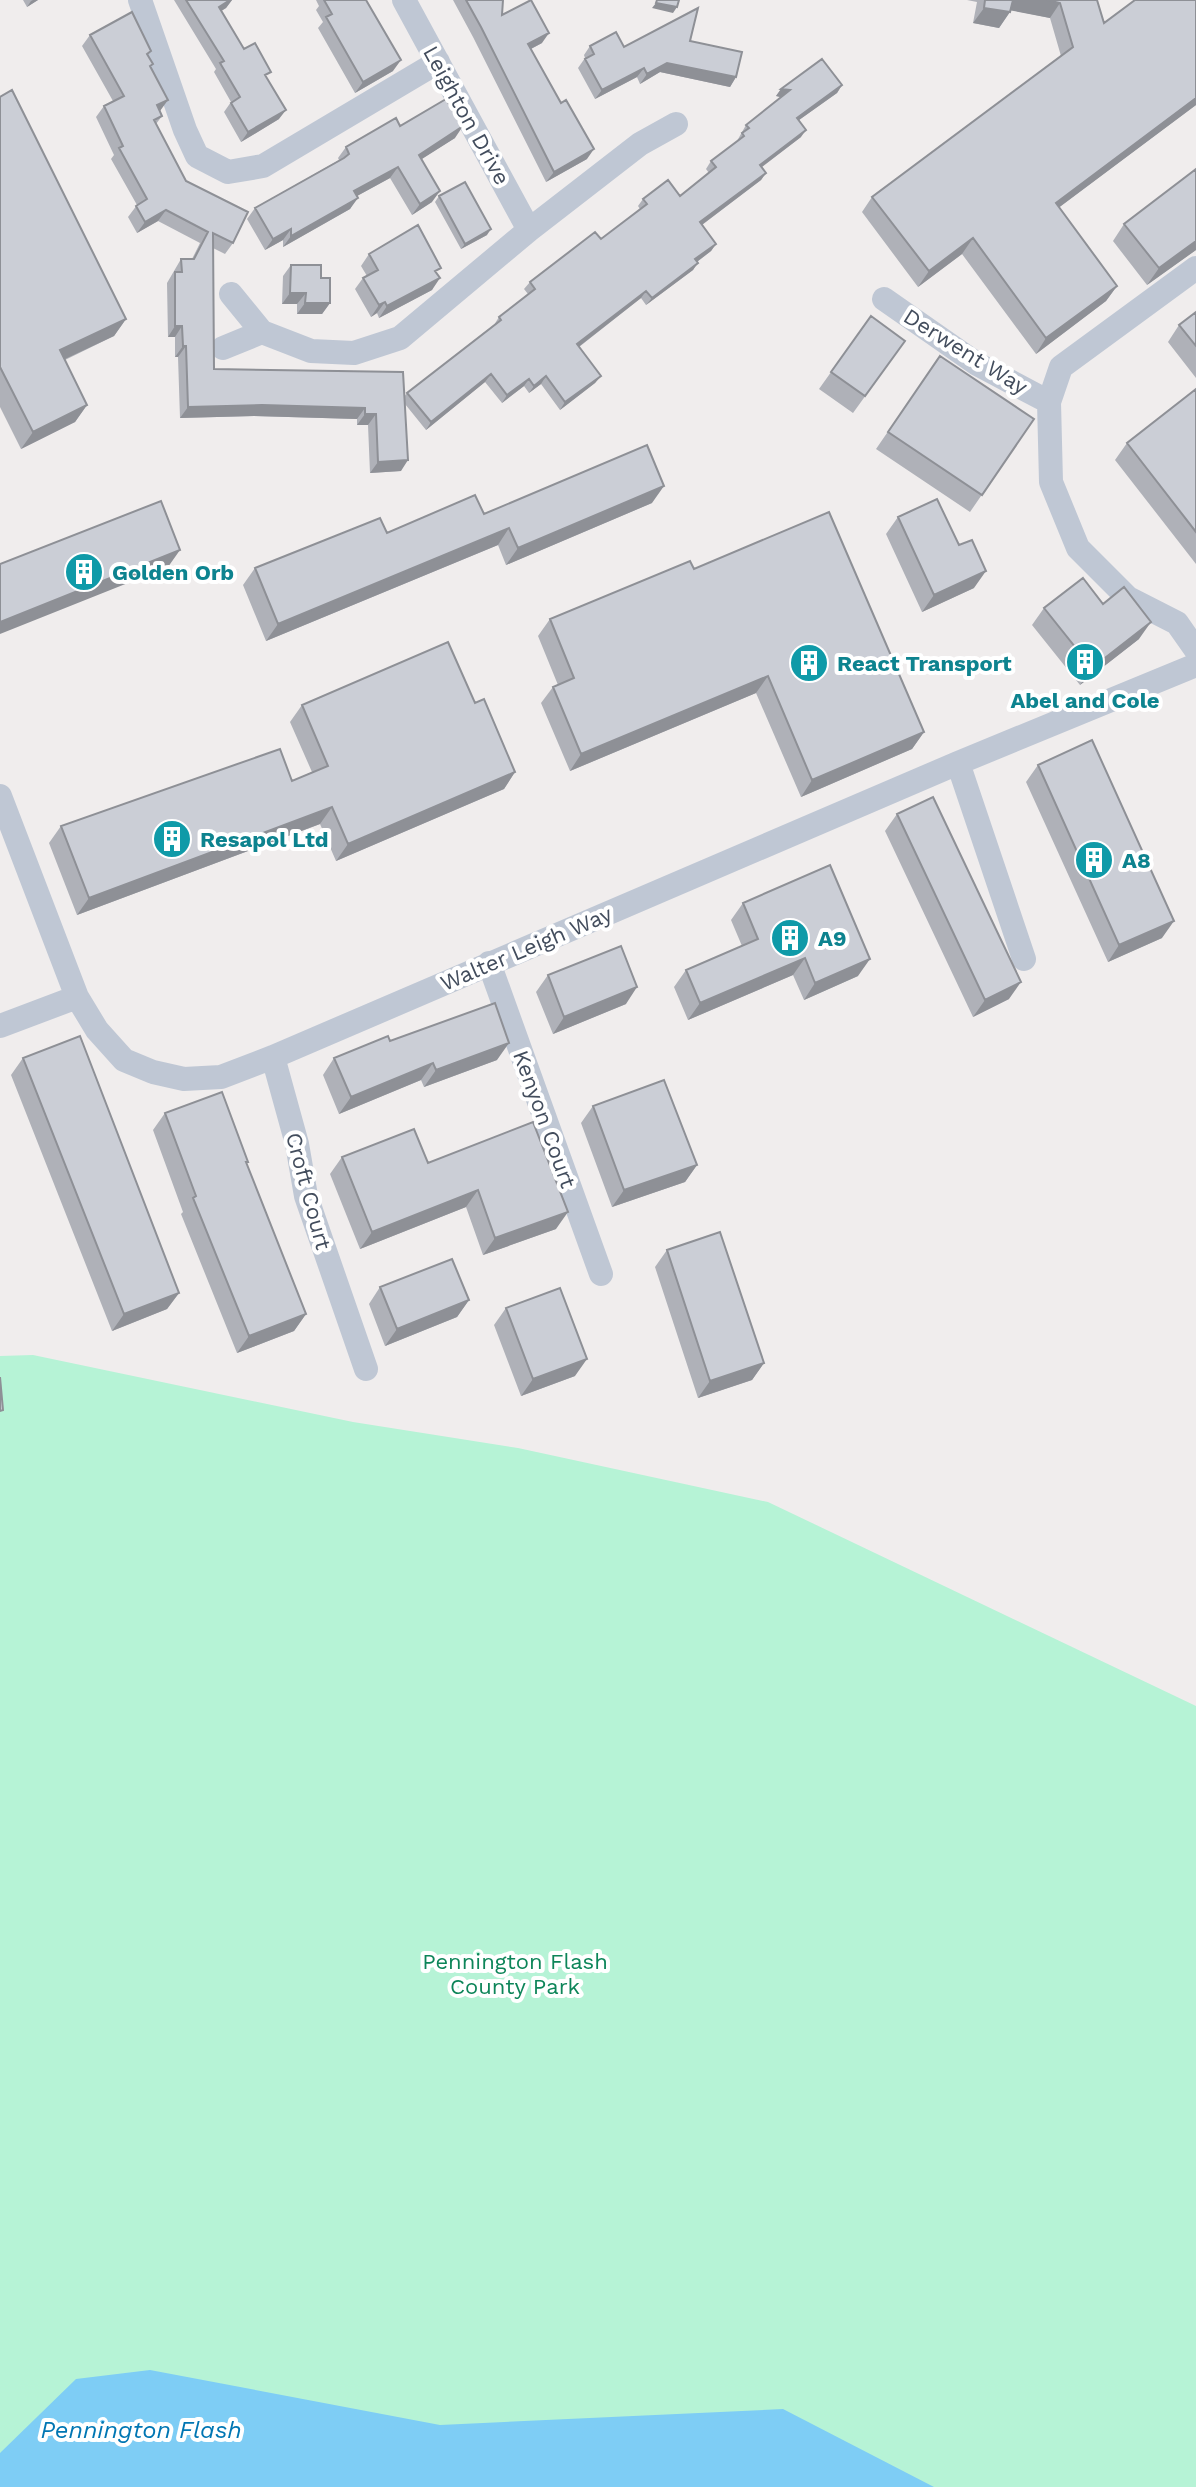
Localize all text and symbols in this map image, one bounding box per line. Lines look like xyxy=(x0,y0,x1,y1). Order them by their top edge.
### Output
street label: Leighton Drive xyxy=(418,41,515,189)
street label: Derwent Way xyxy=(899,303,1033,400)
building icon: Golden Orb xyxy=(63,551,105,593)
place label: Golden Orb xyxy=(112,560,234,585)
building icon: Abel and Cole xyxy=(1064,641,1106,683)
building icon: React Transport xyxy=(788,642,830,684)
place label: React Transport xyxy=(837,651,1012,676)
place label: Abel and Cole xyxy=(1010,688,1160,713)
building icon: Resapol Ltd xyxy=(151,818,193,860)
place label: Resapol Ltd xyxy=(200,827,329,852)
building icon: A8 xyxy=(1073,839,1115,881)
place label: A8 xyxy=(1122,848,1151,873)
street label: Walter Leigh Way xyxy=(437,901,616,996)
building icon: A9 xyxy=(769,917,811,959)
place label: A9 xyxy=(818,926,846,951)
street label: Kenyon Court xyxy=(508,1047,581,1191)
street label: Croft Court xyxy=(281,1130,336,1253)
park label: Pennington Flash County Park xyxy=(422,1949,608,1999)
water label: Pennington Flash xyxy=(40,2416,242,2444)

